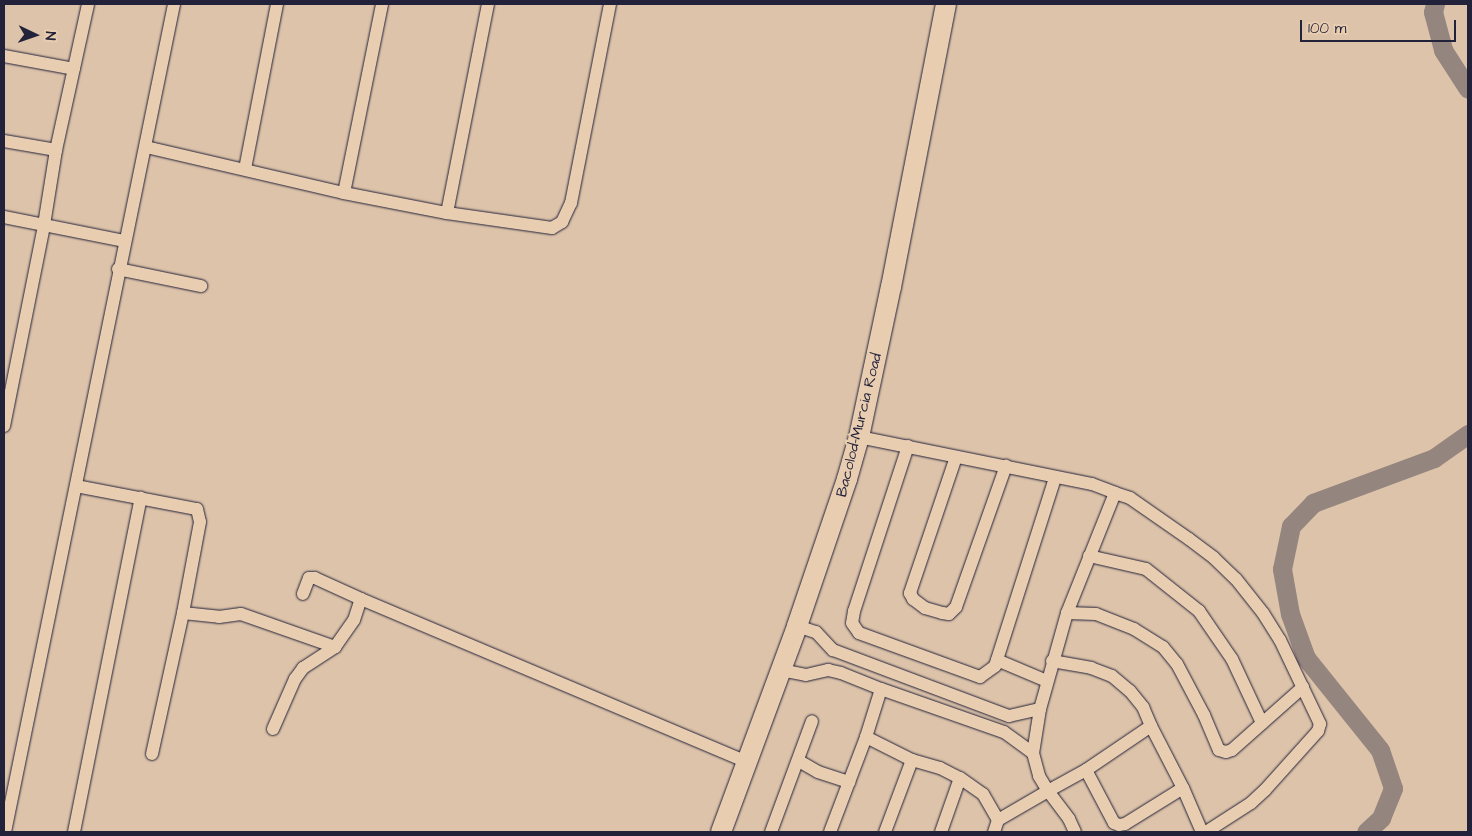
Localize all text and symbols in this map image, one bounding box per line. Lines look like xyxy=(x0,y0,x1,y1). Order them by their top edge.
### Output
north arrow xyxy=(10,10,60,60)
scale bar xyxy=(1302,10,1458,42)
text: 100 m xyxy=(1308,18,1347,39)
text: N xyxy=(40,31,60,41)
street label: Bacolod-Murcia Road xyxy=(832,351,886,499)

